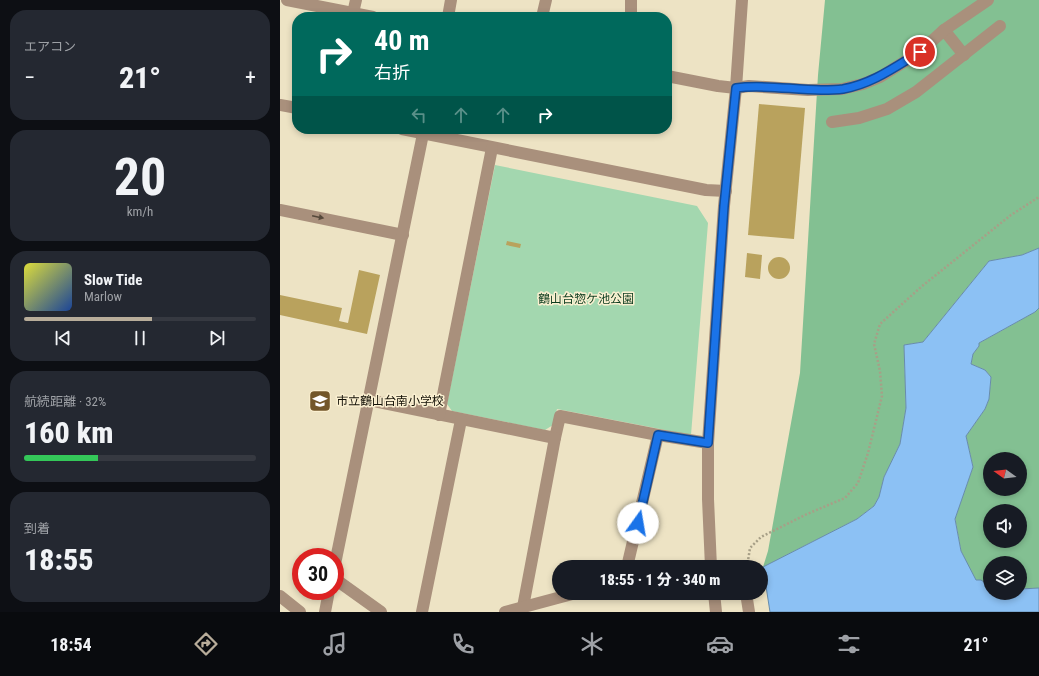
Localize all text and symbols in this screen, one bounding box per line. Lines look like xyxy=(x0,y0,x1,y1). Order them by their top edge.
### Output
text: 40 m xyxy=(374,24,430,57)
icon: right xyxy=(308,28,360,80)
pin xyxy=(903,35,937,69)
text: エアコン xyxy=(24,39,76,54)
icon: arrive xyxy=(909,41,931,63)
text: 21° xyxy=(119,60,161,95)
text: 右折 xyxy=(374,62,410,83)
text: − xyxy=(24,65,35,90)
text: + xyxy=(245,65,256,90)
icon: left xyxy=(408,104,430,126)
icon: ahead xyxy=(450,104,472,126)
icon: ahead xyxy=(492,104,514,126)
icon: right xyxy=(534,104,556,126)
text: 20 xyxy=(114,147,166,208)
text: km/h xyxy=(127,204,153,219)
one-way arrow xyxy=(312,215,324,221)
text: Slow Tide xyxy=(84,271,142,289)
text: Marlow xyxy=(84,289,122,304)
park label: 鶴山台惣ケ池公園 xyxy=(538,292,634,306)
icon: previous xyxy=(52,327,74,349)
icon: pause xyxy=(129,327,151,349)
icon: next xyxy=(206,327,228,349)
school or university icon: 市立鶴山台南小学校 xyxy=(307,388,333,414)
text: 航続距離 · 32% xyxy=(24,394,106,409)
place label: 市立鶴山台南小学校 xyxy=(336,394,444,408)
text: 160 km xyxy=(24,415,113,450)
north arrow xyxy=(983,452,1027,496)
map controls xyxy=(983,452,1027,600)
position arrow xyxy=(617,502,659,544)
button: sound xyxy=(983,504,1027,548)
text: 到着 xyxy=(24,521,50,536)
text: 18:55 xyxy=(24,542,93,577)
speed limit sign: 30 xyxy=(292,548,344,600)
button: layers xyxy=(983,556,1027,600)
text: 18:55 · 1 分 · 340 m xyxy=(600,571,720,589)
icon: directions xyxy=(192,630,220,658)
icon: music xyxy=(321,630,349,658)
icon: phone xyxy=(449,630,477,658)
icon: climate xyxy=(578,630,606,658)
icon: car xyxy=(706,630,734,658)
icon: filters xyxy=(835,630,863,658)
text: 18:54 xyxy=(50,634,92,655)
text: 21° xyxy=(963,634,989,655)

